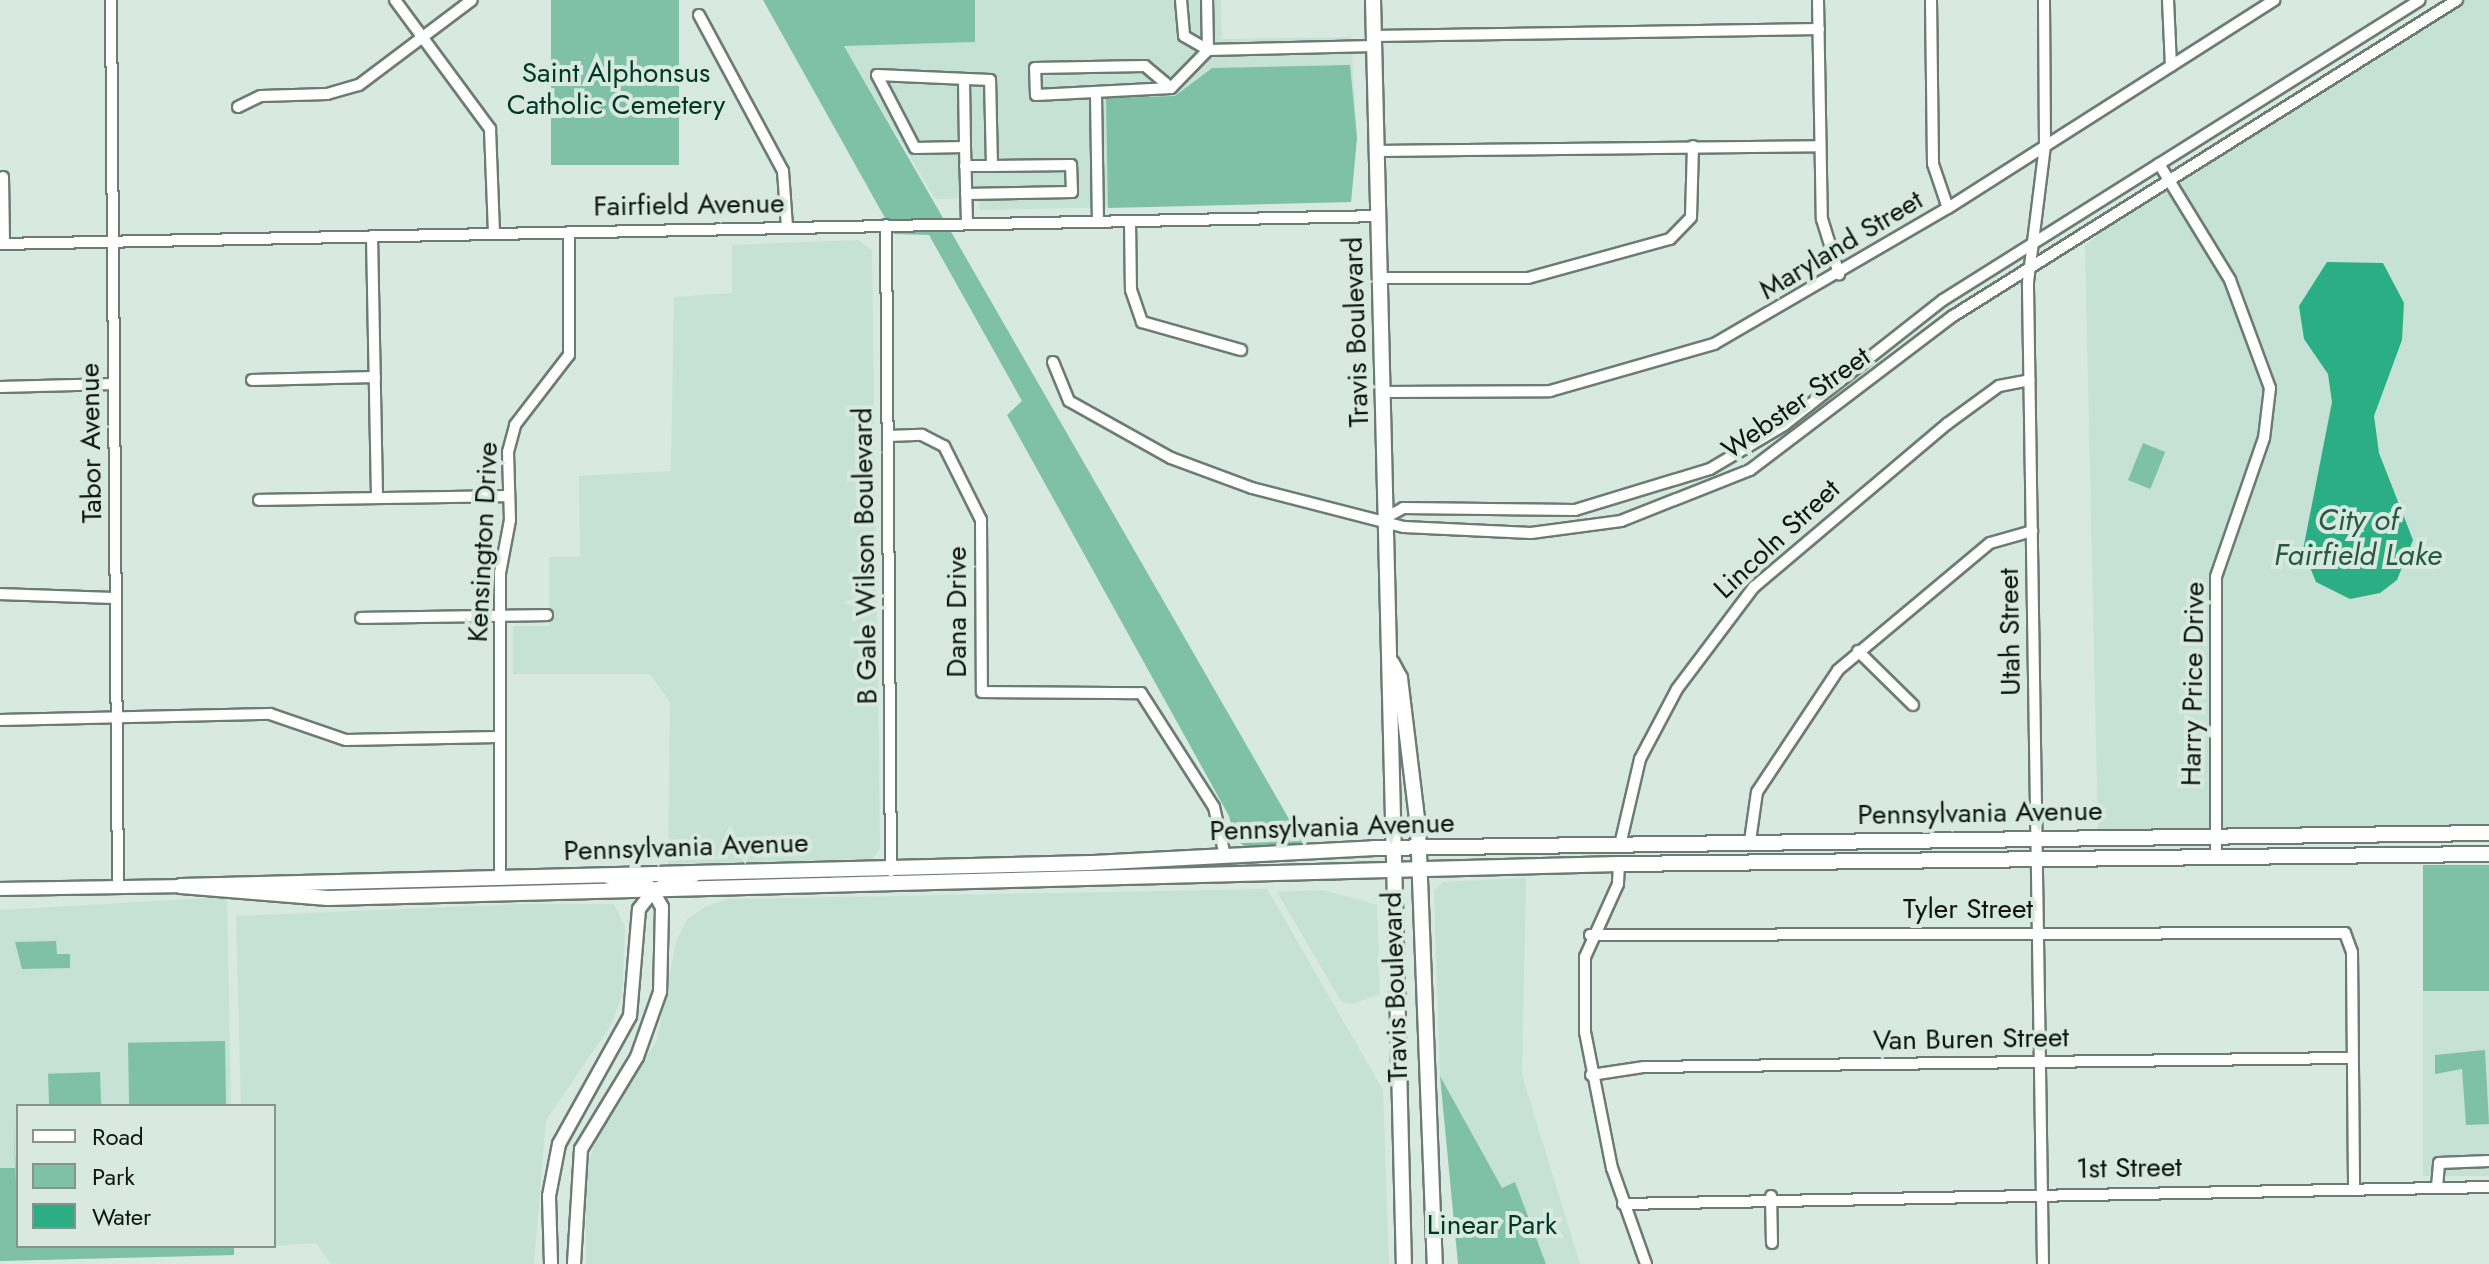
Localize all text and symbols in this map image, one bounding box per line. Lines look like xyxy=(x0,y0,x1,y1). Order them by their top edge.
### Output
park label: Saint Alphonsus Catholic Cemetery xyxy=(507,56,725,122)
street label: Maryland Street xyxy=(1753,183,1929,307)
street label: Fairfield Avenue xyxy=(593,187,785,223)
street label: Travis Boulevard xyxy=(1336,236,1376,428)
street label: Webster Street xyxy=(1715,340,1877,466)
street label: Tabor Avenue xyxy=(73,363,109,523)
street label: B Gale Wilson Boulevard xyxy=(846,407,884,705)
street label: Kensington Drive xyxy=(461,441,505,643)
street label: Lincoln Street xyxy=(1707,472,1847,606)
water label: City of Fairfield Lake xyxy=(2274,502,2442,572)
street label: Dana Drive xyxy=(940,546,974,678)
street label: Utah Street xyxy=(1992,568,2028,696)
street label: Harry Price Drive xyxy=(2174,582,2212,786)
street label: Pennsylvania Avenue xyxy=(1857,794,2103,832)
street label: Pennsylvania Avenue xyxy=(1209,806,1455,848)
street label: Pennsylvania Avenue xyxy=(563,826,809,868)
street label: Travis Boulevard xyxy=(1375,891,1415,1083)
street label: Tyler Street xyxy=(1903,892,2033,926)
street label: Van Buren Street xyxy=(1873,1020,2069,1058)
legend xyxy=(16,1104,276,1248)
text: Road xyxy=(92,1119,144,1154)
street label: 1st Street xyxy=(2076,1150,2182,1186)
text: Park xyxy=(92,1159,135,1194)
text: Water xyxy=(92,1199,151,1234)
park label: Linear Park xyxy=(1427,1208,1557,1242)

